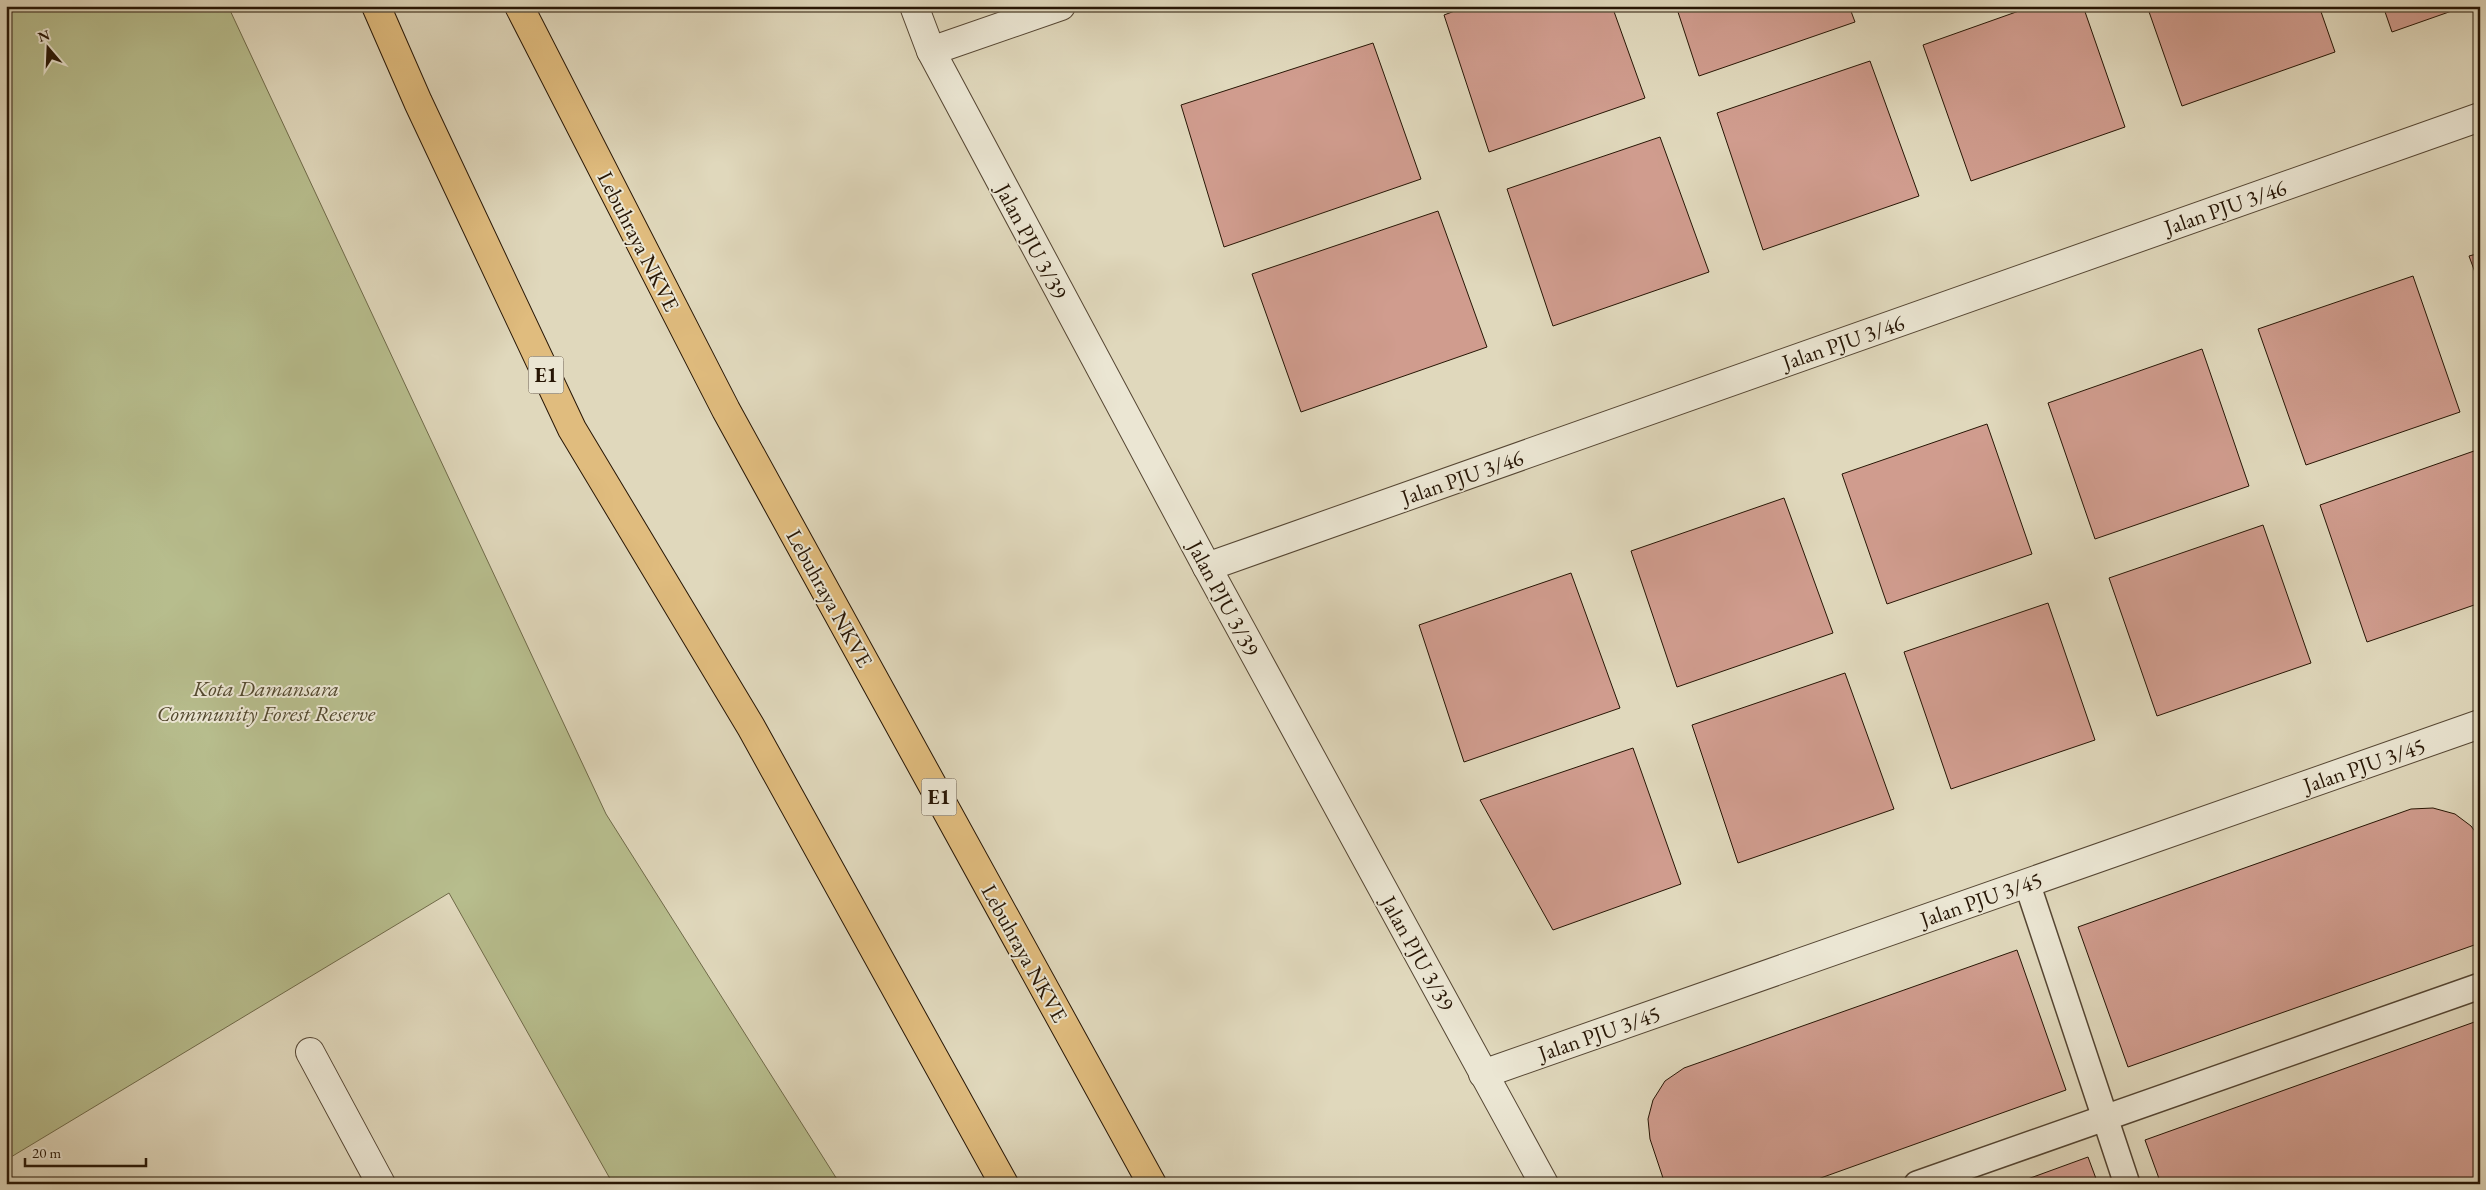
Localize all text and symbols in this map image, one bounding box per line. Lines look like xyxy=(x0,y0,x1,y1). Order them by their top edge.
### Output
north arrow xyxy=(22,22,72,72)
text: N xyxy=(35,25,53,46)
street label: Lebuhraya NKVE xyxy=(591,166,686,316)
street label: Jalan PJU 3/46 xyxy=(2158,173,2290,243)
street label: Jalan PJU 3/39 xyxy=(988,177,1074,305)
street label: Jalan PJU 3/46 xyxy=(1776,308,1908,378)
road number: E1 xyxy=(528,356,564,394)
street label: Jalan PJU 3/46 xyxy=(1395,443,1527,513)
street label: Lebuhraya NKVE xyxy=(780,524,879,672)
street label: Jalan PJU 3/39 xyxy=(1180,534,1266,662)
park label: Kota Damansara Community Forest Reserve xyxy=(157,674,376,728)
street label: Jalan PJU 3/45 xyxy=(2297,731,2429,801)
road number: E1 xyxy=(922,779,956,816)
street label: Jalan PJU 3/45 xyxy=(1914,865,2046,935)
street label: Lebuhraya NKVE xyxy=(975,879,1074,1027)
street label: Jalan PJU 3/39 xyxy=(1373,889,1461,1016)
street label: Jalan PJU 3/45 xyxy=(1532,999,1664,1069)
scale bar xyxy=(25,1135,146,1167)
text: 20 m xyxy=(32,1143,61,1162)

